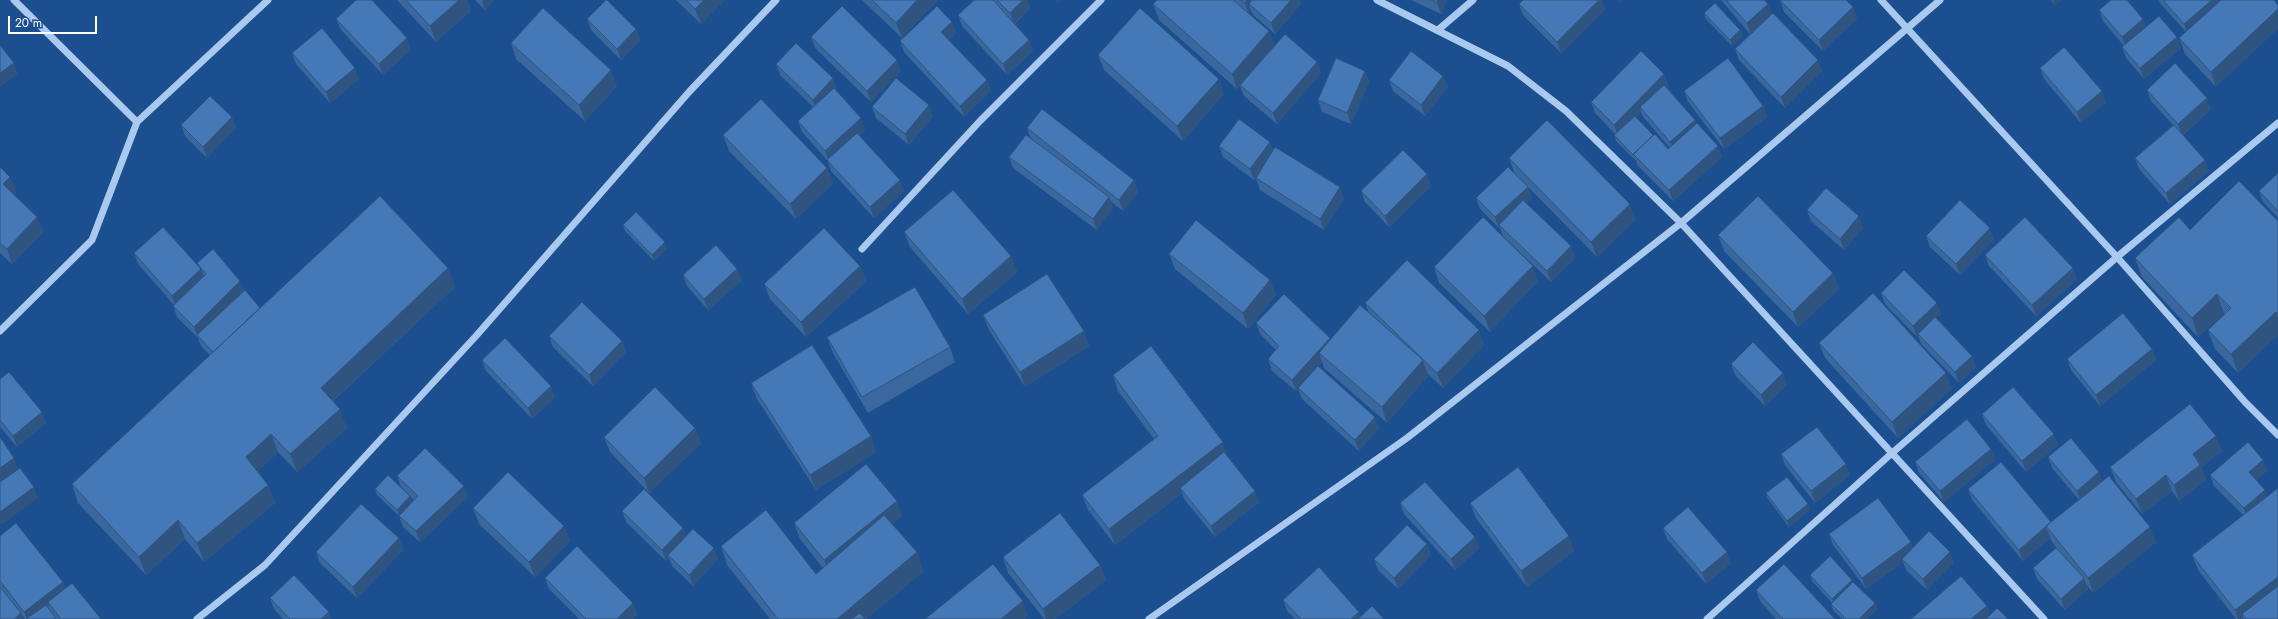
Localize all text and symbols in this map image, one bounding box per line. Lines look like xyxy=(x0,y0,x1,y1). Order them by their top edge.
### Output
scale bar xyxy=(10,8,99,34)
text: 20 m xyxy=(15,14,42,32)

